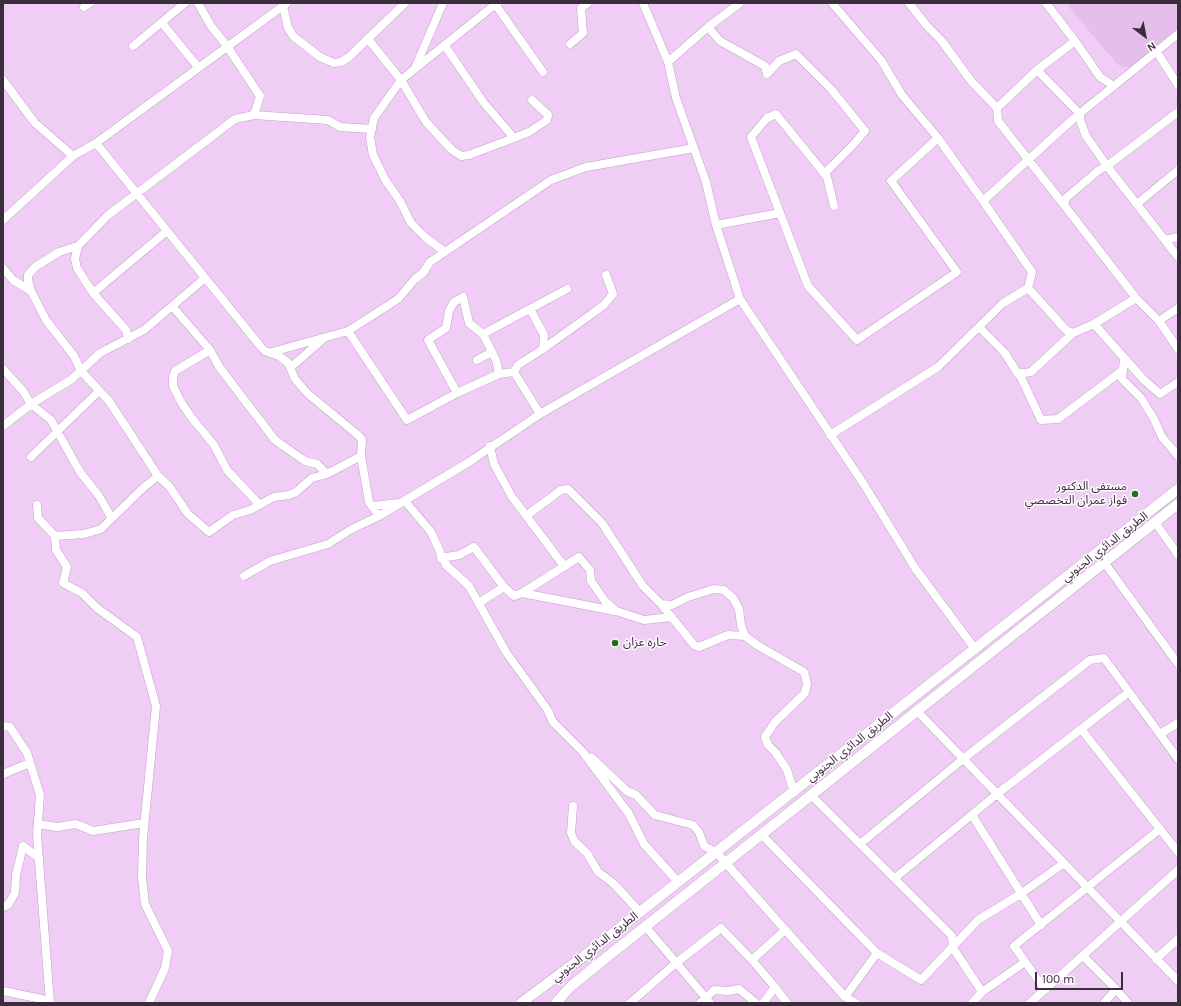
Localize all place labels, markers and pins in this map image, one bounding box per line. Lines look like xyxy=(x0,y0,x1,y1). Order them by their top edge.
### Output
place label: مستفى الدكتور فواز عمران التخصصي xyxy=(1025,480,1127,508)
marker: مستفى الدكتور فواز عمران التخصصي xyxy=(1130,489,1140,499)
place label: حاره عزان xyxy=(623,636,667,650)
marker: حاره عزان xyxy=(610,638,620,648)

